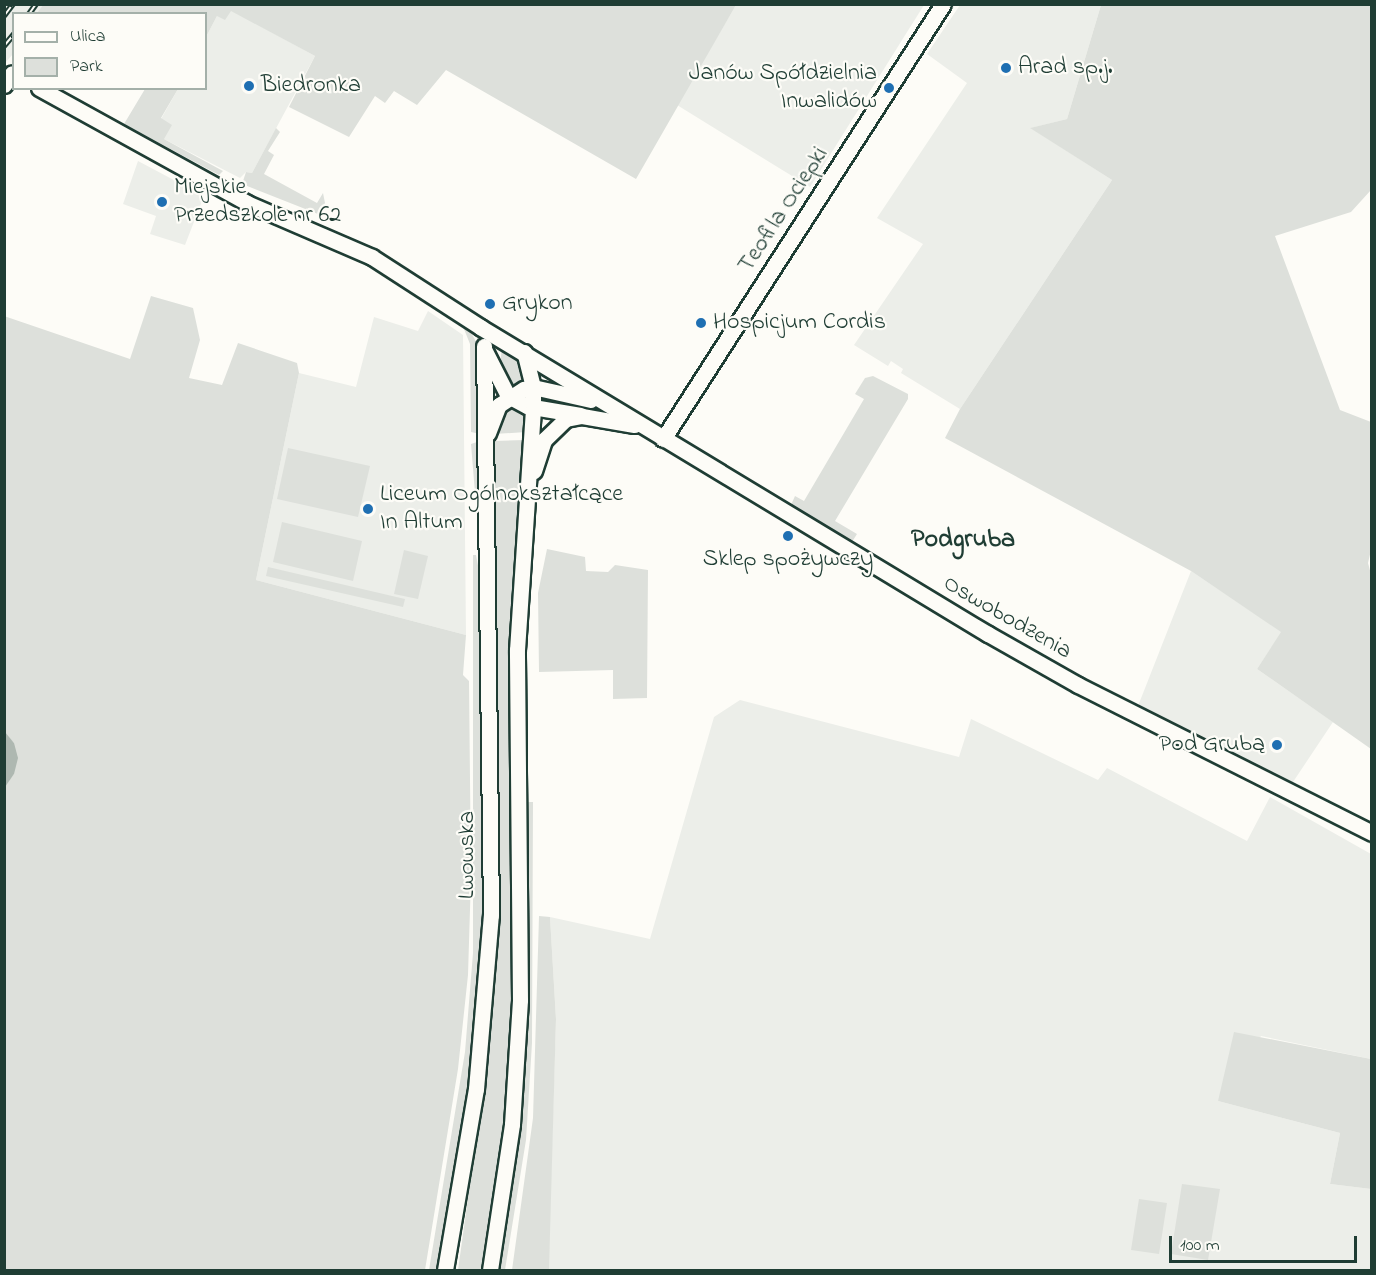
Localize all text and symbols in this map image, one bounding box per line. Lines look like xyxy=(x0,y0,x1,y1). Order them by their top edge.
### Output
legend xyxy=(12,12,207,90)
text: Ulica xyxy=(70,24,105,50)
text: Park xyxy=(70,54,103,80)
place label: Arad sp.j. xyxy=(1018,54,1113,82)
place label: Janów Spółdzielnia Inwalidów xyxy=(689,60,877,116)
marker: Arad sp.j. xyxy=(999,61,1013,75)
place label: Biedronka xyxy=(261,72,361,100)
marker: Biedronka xyxy=(242,79,256,93)
marker: Janów Spółdzielnia Inwalidów xyxy=(882,81,896,95)
street label: Teofila Ociepki xyxy=(733,142,835,278)
place label: Miejskie Przedszkole nr 62 xyxy=(174,174,341,230)
marker: Miejskie Przedszkole nr 62 xyxy=(155,195,169,209)
place label: Grykon xyxy=(502,290,573,318)
marker: Grykon xyxy=(483,297,497,311)
place label: Hospicjum Cordis xyxy=(713,309,886,337)
marker: Hospicjum Cordis xyxy=(694,316,708,330)
place label: Liceum Ogólnokształcące In Altum xyxy=(380,481,623,537)
marker: Liceum Ogólnokształcące In Altum xyxy=(361,502,375,516)
district label: Podgruba xyxy=(911,525,1015,557)
marker: Sklep spożywczy xyxy=(781,529,795,543)
place label: Sklep spożywczy xyxy=(703,546,873,574)
street label: Oswobodzenia xyxy=(938,570,1076,666)
place label: Pod Grubą xyxy=(1159,731,1265,759)
marker: Pod Grubą xyxy=(1270,738,1284,752)
street label: Lwowska xyxy=(454,811,482,899)
scale bar xyxy=(1172,1224,1360,1262)
text: 100 m xyxy=(1180,1233,1220,1259)

